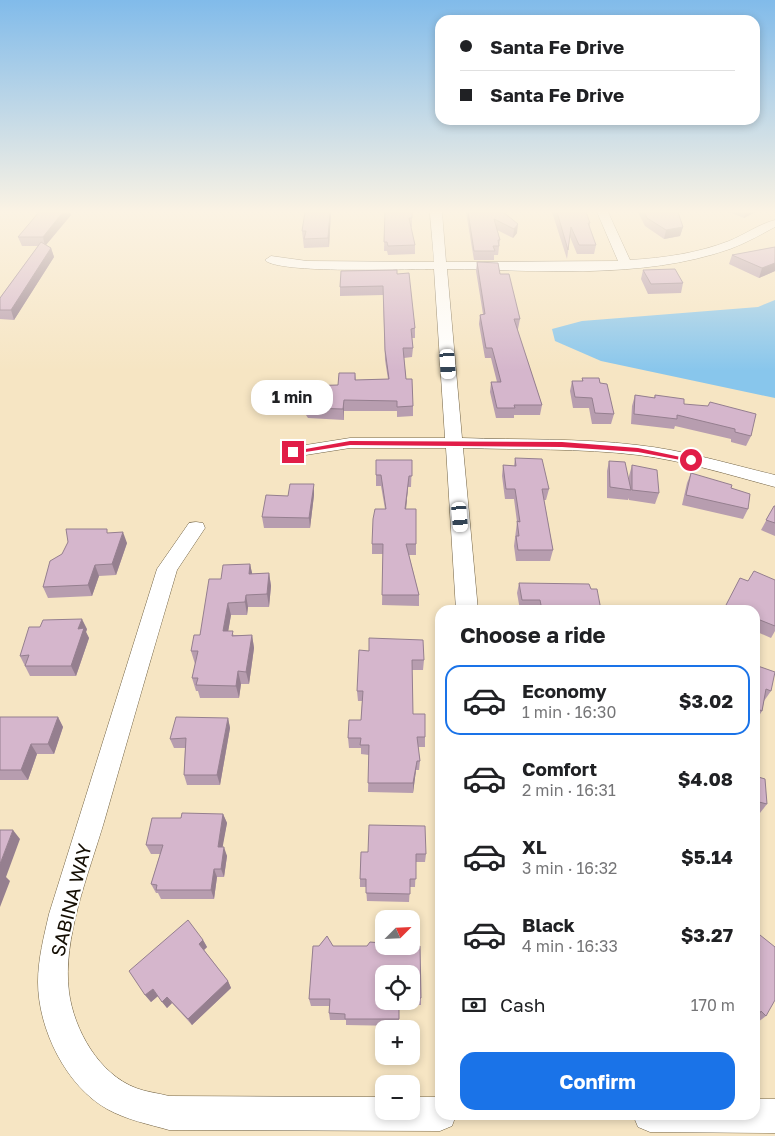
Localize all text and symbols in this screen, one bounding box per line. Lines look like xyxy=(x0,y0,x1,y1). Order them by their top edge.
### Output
text: Santa Fe Drive xyxy=(490,35,624,58)
text: Santa Fe Drive xyxy=(490,83,624,106)
car xyxy=(439,349,456,379)
callout: 1 min xyxy=(252,380,334,414)
text: 1 min xyxy=(272,387,312,407)
route end xyxy=(282,441,304,463)
route start xyxy=(680,449,702,471)
car xyxy=(451,501,468,533)
text: Choose a ride xyxy=(460,621,606,648)
icon: car xyxy=(462,678,507,723)
text: Economy xyxy=(522,679,607,702)
text: $3.02 xyxy=(679,689,733,712)
text: 1 min · 16:30 xyxy=(522,702,616,722)
icon: car xyxy=(462,756,507,801)
text: Comfort xyxy=(522,757,597,780)
text: $4.08 xyxy=(678,767,733,790)
text: 2 min · 16:31 xyxy=(522,780,616,800)
icon: car xyxy=(462,834,507,879)
text: XL xyxy=(522,835,547,858)
street label: SABINA WAY xyxy=(45,841,96,959)
text: $5.14 xyxy=(681,845,733,868)
text: 3 min · 16:32 xyxy=(522,858,617,878)
north arrow xyxy=(375,910,420,955)
map controls xyxy=(375,910,420,1120)
icon: car xyxy=(462,912,507,957)
text: Black xyxy=(522,913,575,936)
text: $3.27 xyxy=(681,923,733,946)
text: 4 min · 16:33 xyxy=(522,936,618,956)
button: locate xyxy=(375,965,420,1010)
icon: cash xyxy=(460,991,488,1019)
text: Cash xyxy=(500,993,545,1016)
text: 170 m xyxy=(691,995,735,1015)
button: + xyxy=(375,1020,420,1065)
button: Confirm xyxy=(460,1052,735,1110)
button: − xyxy=(375,1075,420,1120)

